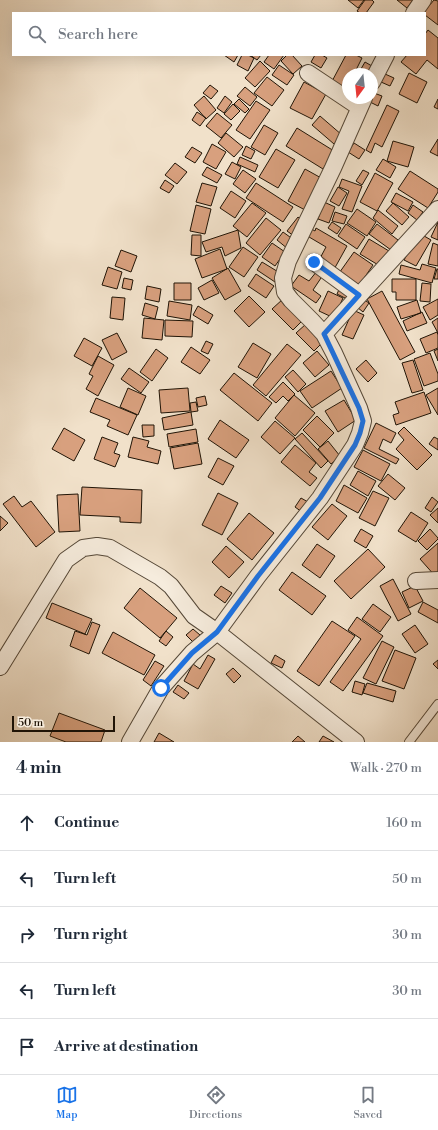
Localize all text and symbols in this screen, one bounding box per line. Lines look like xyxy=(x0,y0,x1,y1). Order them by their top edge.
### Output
search box xyxy=(12,12,426,56)
icon: search xyxy=(26,23,48,45)
text: Search here xyxy=(58,25,138,44)
north arrow xyxy=(342,68,378,104)
route end xyxy=(305,253,323,271)
route start xyxy=(152,679,170,697)
scale bar xyxy=(12,714,115,733)
text: 50 m xyxy=(18,716,43,730)
text: 4 min xyxy=(16,757,61,779)
text: Walk · 270 m xyxy=(350,760,422,776)
icon: ahead xyxy=(16,812,38,834)
text: Continue xyxy=(54,813,119,832)
text: 160 m xyxy=(386,815,422,831)
icon: left xyxy=(16,868,38,890)
text: Turn left xyxy=(54,869,116,888)
text: 50 m xyxy=(392,871,422,887)
icon: right xyxy=(16,924,38,946)
text: Turn right xyxy=(54,925,128,944)
text: 30 m xyxy=(392,927,422,943)
icon: left xyxy=(16,980,38,1002)
text: Turn left xyxy=(54,981,116,1000)
text: 30 m xyxy=(392,983,422,999)
icon: arrive xyxy=(16,1036,38,1058)
text: Arrive at destination xyxy=(54,1037,198,1056)
tab: Map xyxy=(56,1084,78,1122)
tab: Directions xyxy=(189,1084,242,1122)
tab: Saved xyxy=(353,1084,382,1122)

